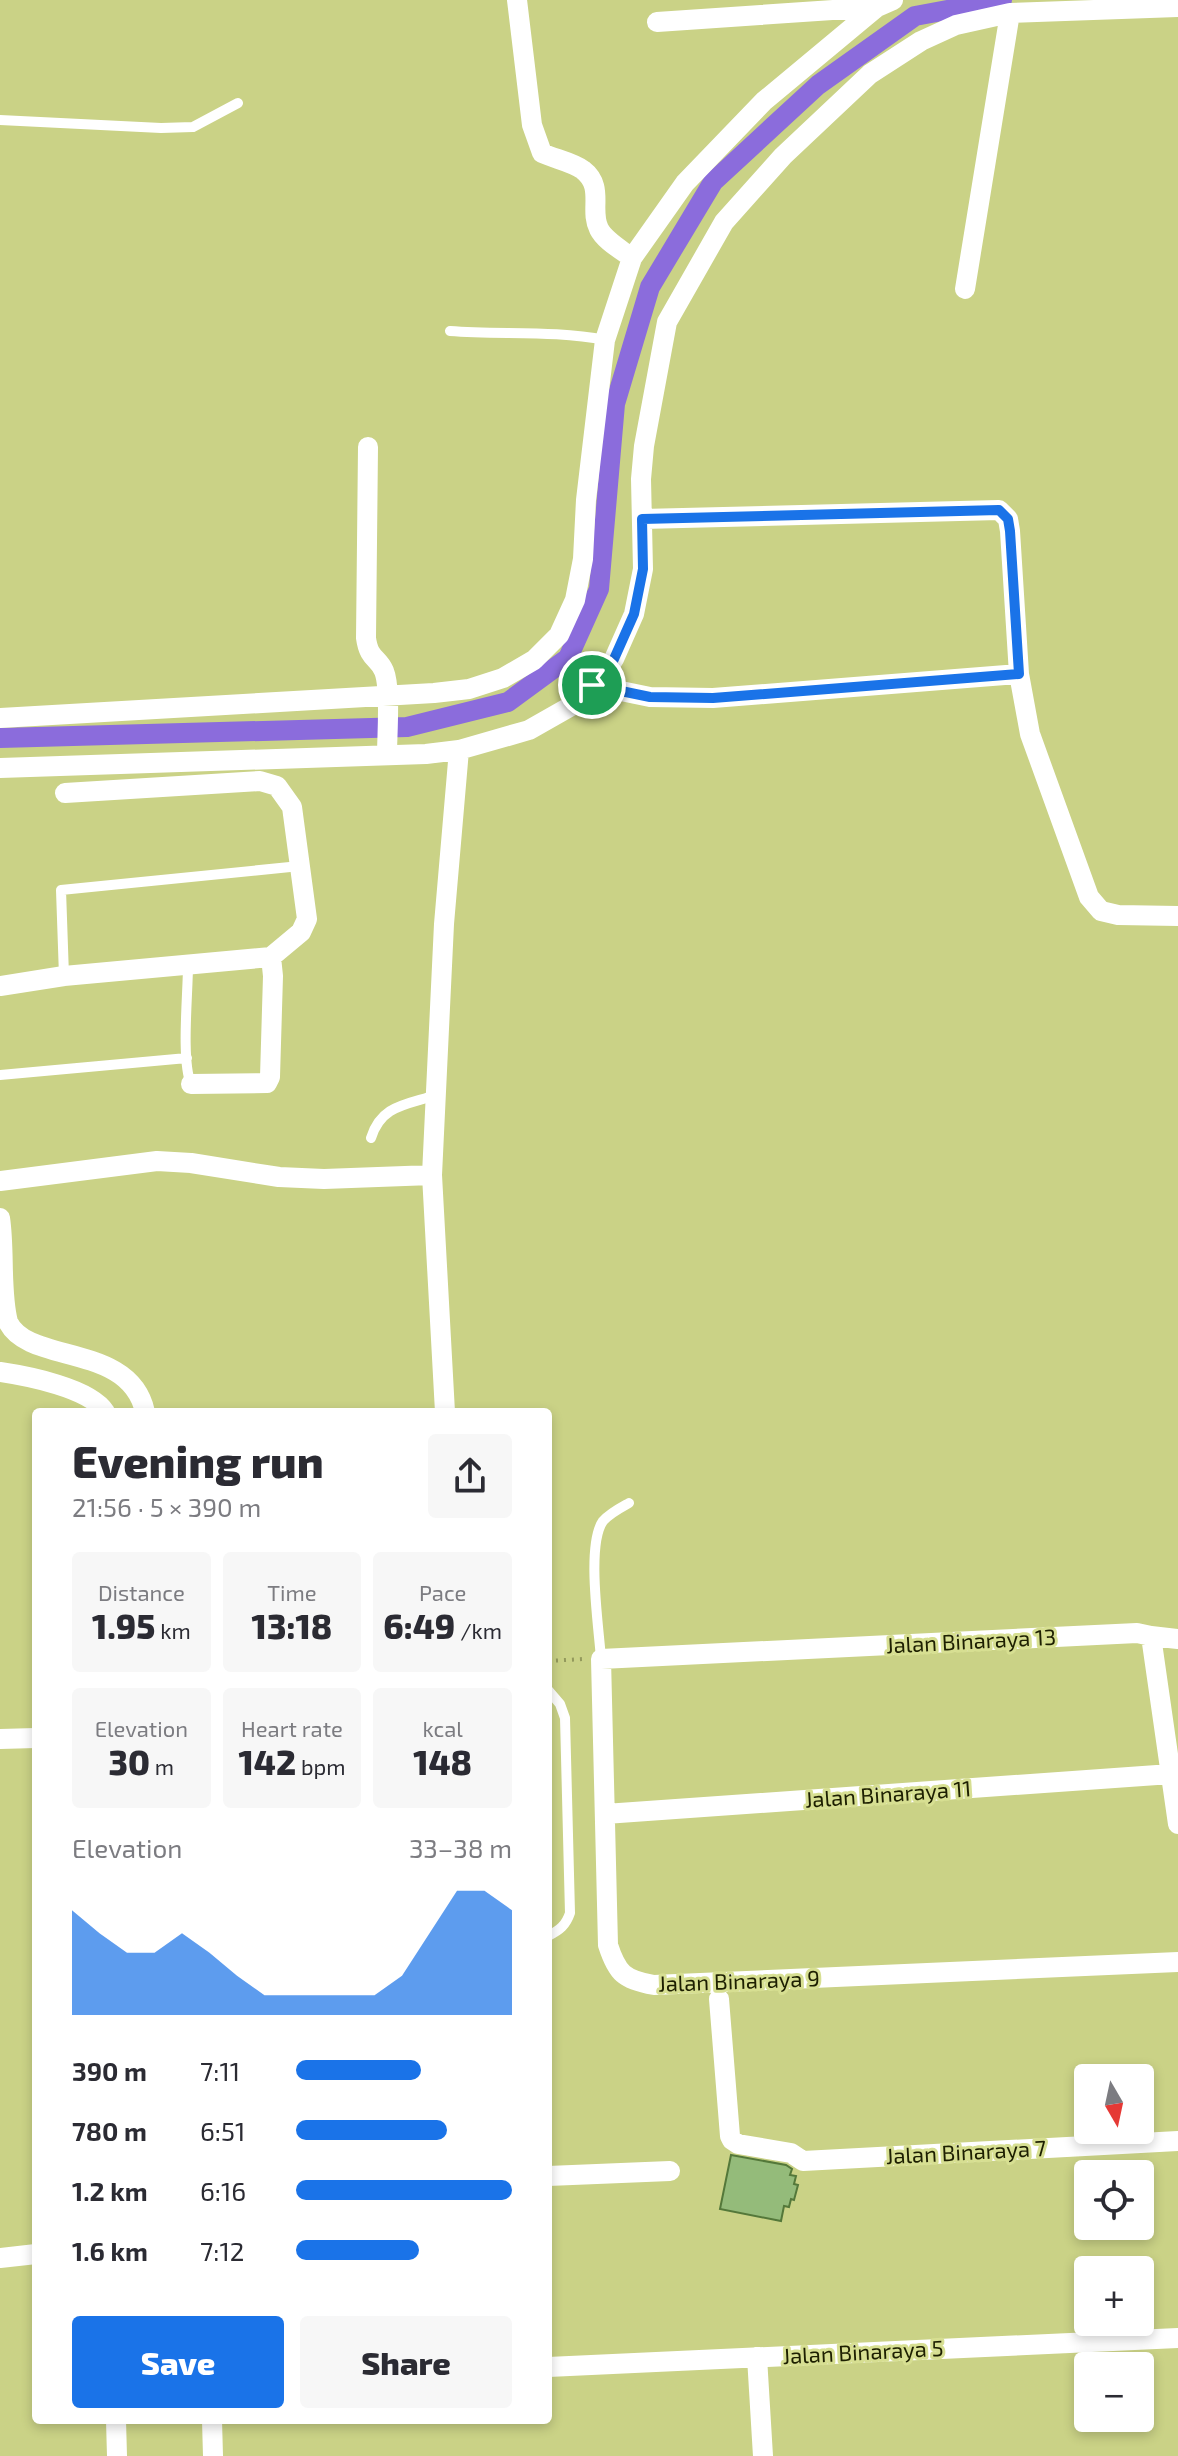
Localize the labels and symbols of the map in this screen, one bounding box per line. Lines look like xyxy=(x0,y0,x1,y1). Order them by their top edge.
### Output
pin xyxy=(558,651,626,719)
street label: Jalan Binaraya 13 xyxy=(885,1623,1057,1657)
street label: Jalan Binaraya 11 xyxy=(804,1774,972,1812)
street label: Jalan Binaraya 9 xyxy=(658,1964,820,1996)
north arrow xyxy=(1074,2064,1154,2144)
street label: Jalan Binaraya 7 xyxy=(885,2134,1047,2168)
street label: Jalan Binaraya 5 xyxy=(782,2334,944,2368)

